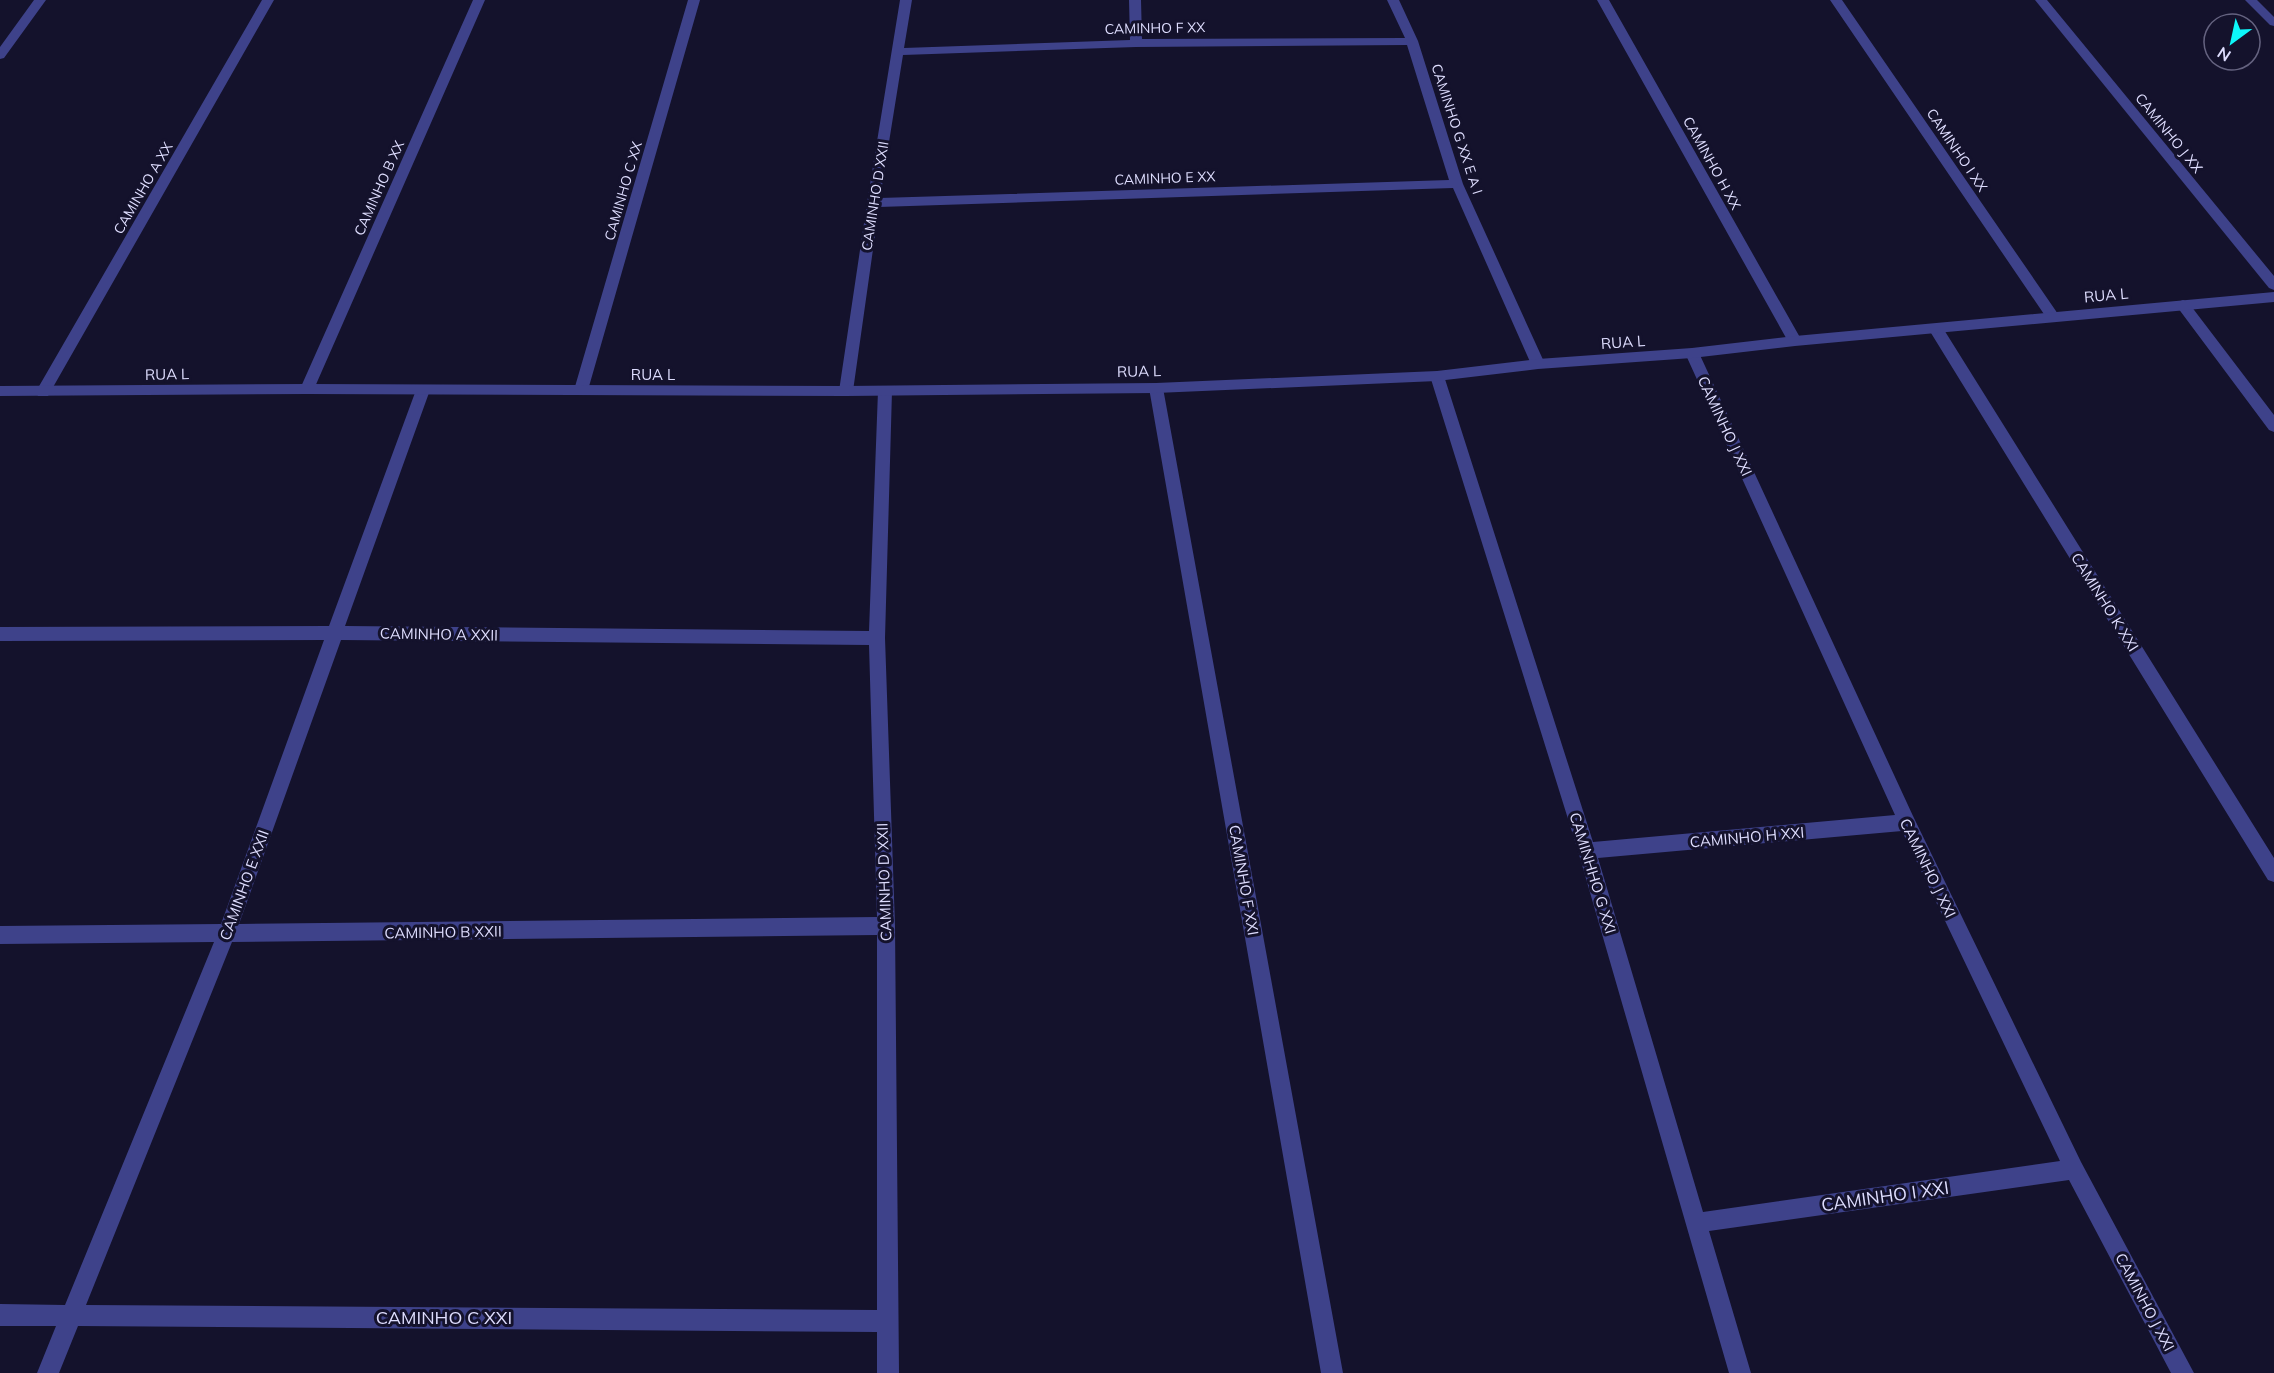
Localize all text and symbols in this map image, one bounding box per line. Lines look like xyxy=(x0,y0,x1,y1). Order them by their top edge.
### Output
north arrow xyxy=(2202,12,2262,72)
street label: CAMINHO F XX xyxy=(1105,18,1205,38)
text: N xyxy=(2213,43,2234,66)
street label: CAMINHO G XX E A I xyxy=(1427,61,1487,197)
street label: CAMINHO J XX xyxy=(2131,89,2207,177)
street label: CAMINHO I XX xyxy=(1923,105,1991,195)
street label: CAMINHO H XX xyxy=(1679,113,1745,213)
street label: CAMINHO B XX xyxy=(350,138,408,238)
street label: CAMINHO A XX xyxy=(109,139,177,237)
street label: CAMINHO C XX xyxy=(600,139,646,243)
street label: CAMINHO D XXII xyxy=(857,140,893,252)
street label: CAMINHO E XX xyxy=(1114,167,1216,189)
street label: RUA L xyxy=(2083,284,2129,306)
street label: RUA L xyxy=(1600,331,1646,353)
street label: RUA L xyxy=(1117,361,1161,381)
street label: RUA L xyxy=(145,364,189,384)
street label: RUA L xyxy=(631,365,675,384)
street label: CAMINHO J XXI xyxy=(1694,373,1756,479)
street label: CAMINHO K XXI xyxy=(2067,549,2143,655)
street label: CAMINHO A XXII xyxy=(380,623,498,645)
street label: CAMINHHO G XXI xyxy=(1566,810,1620,936)
street label: CAMINHO J XXI xyxy=(1896,815,1960,921)
street label: CAMINHO D XXII xyxy=(872,822,896,942)
street label: CAMINHO F XXI xyxy=(1225,823,1263,937)
street label: CAMINHO H XXI xyxy=(1689,823,1805,851)
street label: CAMINHO E XXII xyxy=(215,827,273,943)
street label: CAMINHO B XXII xyxy=(384,921,502,943)
street label: CAMINHO I XXI xyxy=(1820,1176,1950,1216)
street label: CAMINHO J XXI xyxy=(2111,1250,2179,1354)
street label: CAMINHO C XXI xyxy=(376,1306,512,1329)

